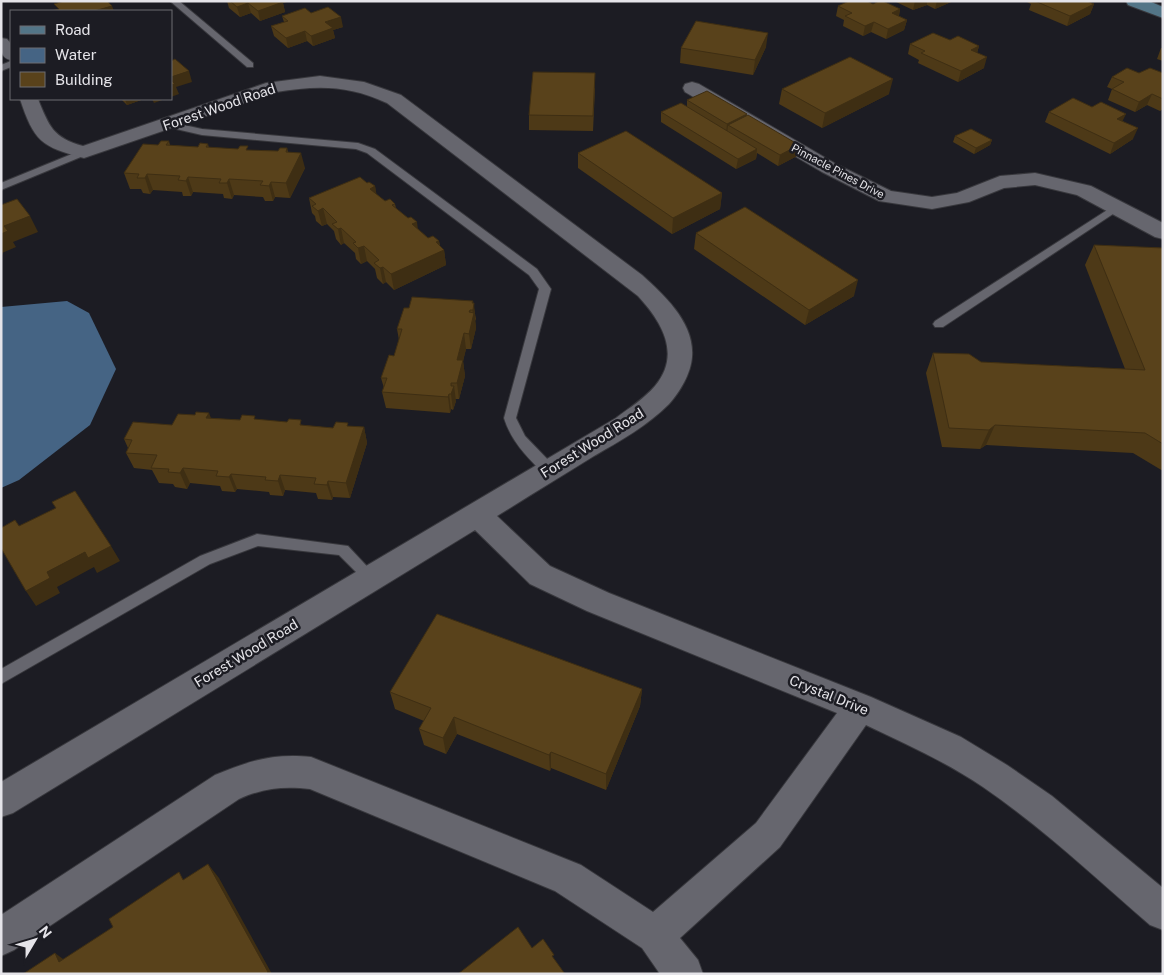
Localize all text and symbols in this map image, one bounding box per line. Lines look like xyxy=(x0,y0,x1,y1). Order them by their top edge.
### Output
legend xyxy=(10,10,172,100)
text: Road xyxy=(55,21,91,38)
text: Water xyxy=(55,46,97,63)
text: Building xyxy=(55,71,113,88)
street label: Forest Wood Road xyxy=(161,80,277,134)
street label: Pinnacle Pines Drive xyxy=(790,141,886,201)
street label: Forest Wood Road xyxy=(538,405,646,481)
street label: Forest Wood Road xyxy=(191,616,301,690)
street label: Crystal Drive xyxy=(787,672,871,718)
north arrow xyxy=(10,915,60,965)
text: N xyxy=(36,923,55,941)

